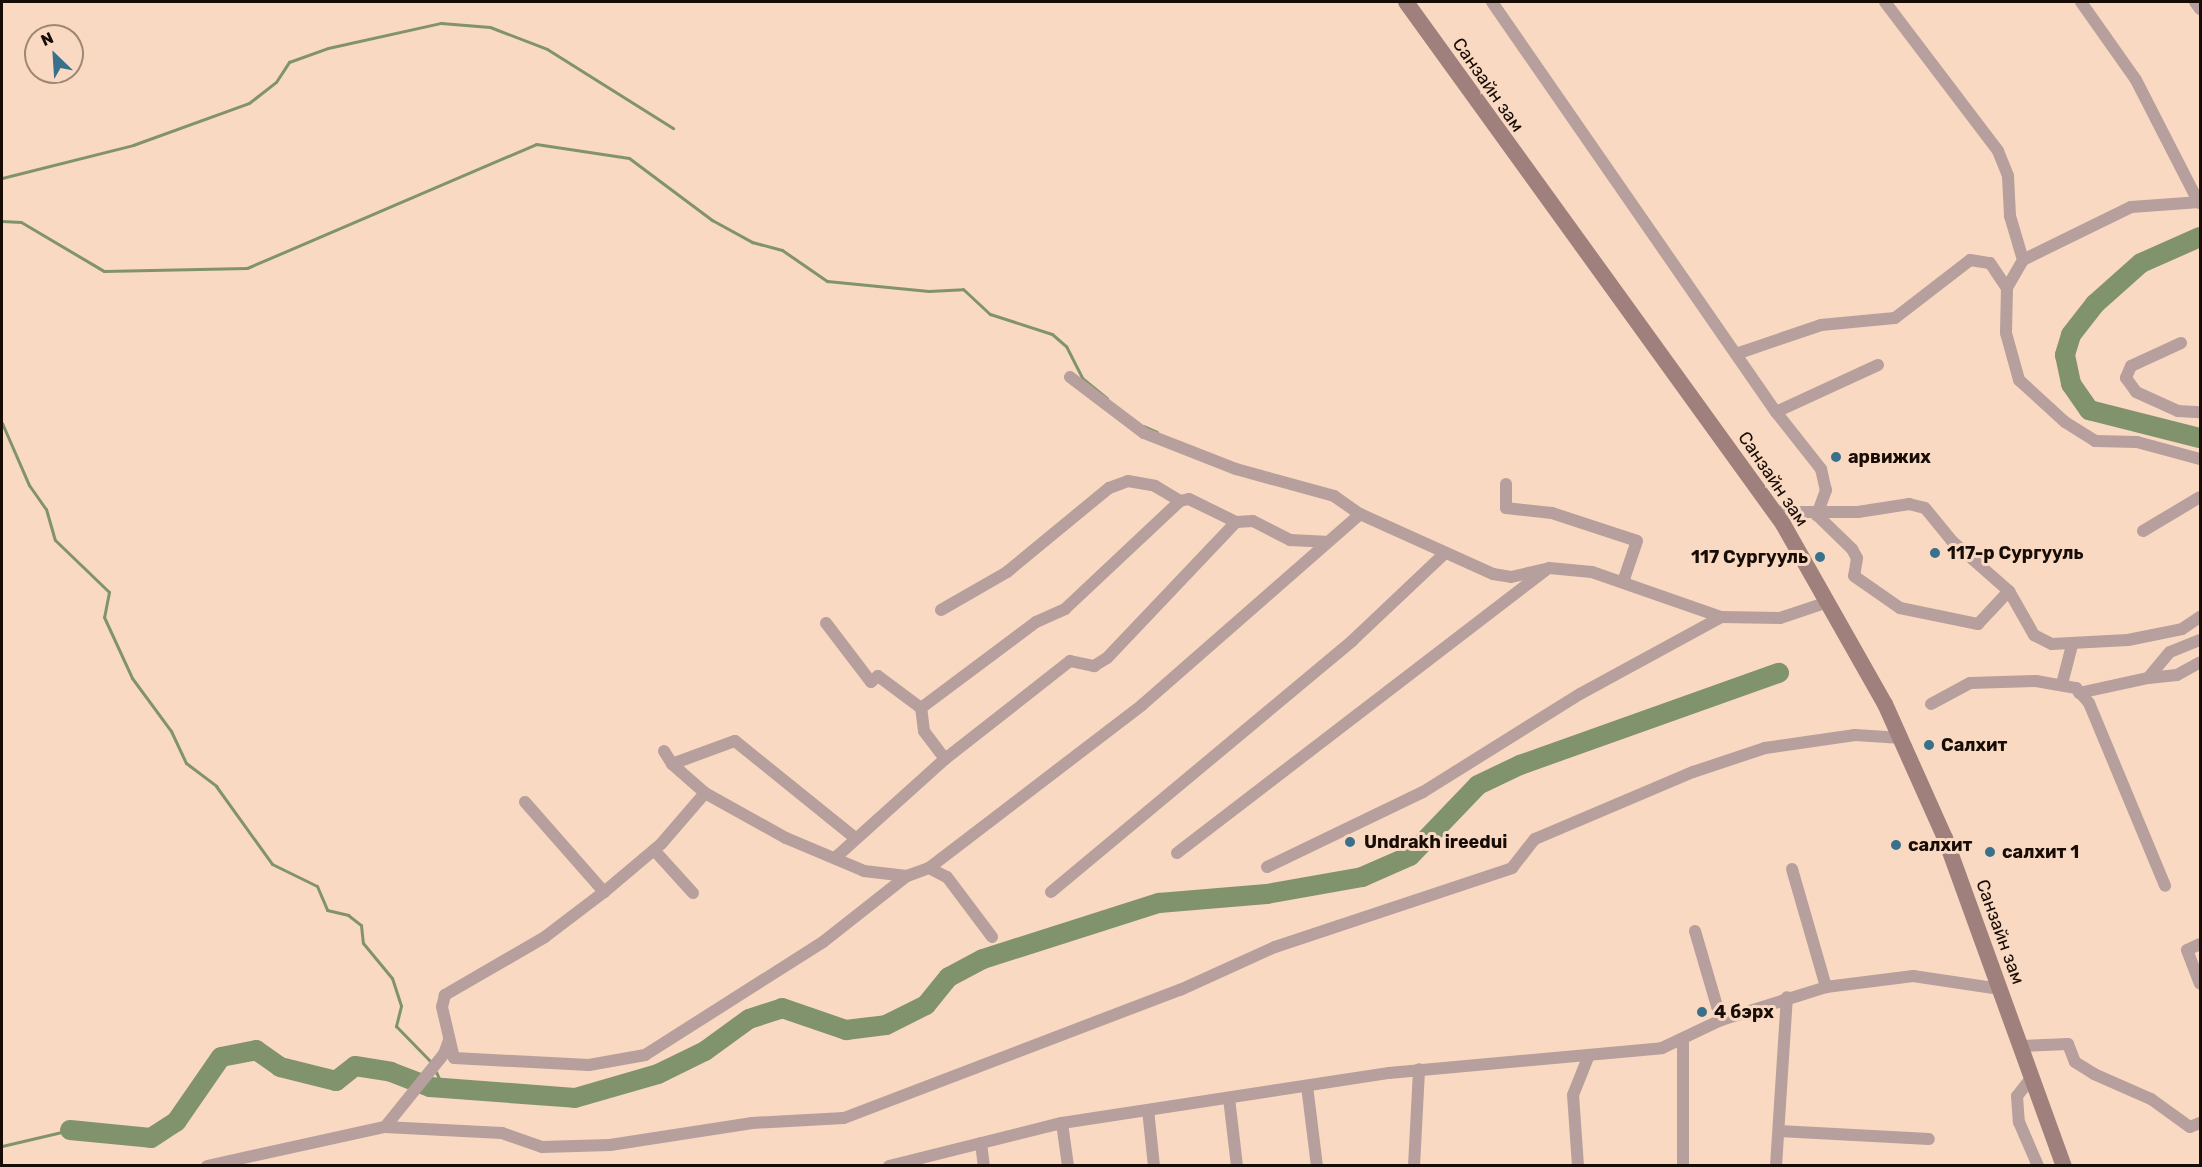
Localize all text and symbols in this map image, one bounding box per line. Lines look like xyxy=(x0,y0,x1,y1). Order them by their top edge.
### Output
north arrow xyxy=(24,24,84,84)
text: N xyxy=(38,28,56,50)
street label: Санзайн зам xyxy=(1448,34,1528,136)
street label: Санзайн зам xyxy=(1733,427,1813,531)
place label: арвижих xyxy=(1848,446,1931,468)
marker: арвижих xyxy=(1829,450,1843,464)
place label: 117-р Сургууль xyxy=(1947,542,2083,564)
place label: 117 Сургууль xyxy=(1691,546,1808,568)
marker: 117-р Сургууль xyxy=(1928,546,1942,560)
marker: 117 Сургууль xyxy=(1813,550,1827,564)
place label: Салхит xyxy=(1941,734,2007,756)
marker: Салхит xyxy=(1922,738,1936,752)
place label: Undrakh ireedui xyxy=(1364,831,1507,853)
marker: Undrakh ireedui xyxy=(1341,833,1359,851)
place label: салхит xyxy=(1908,834,1972,856)
marker: салхит xyxy=(1889,838,1903,852)
place label: салхит 1 xyxy=(2002,841,2079,863)
marker: салхит 1 xyxy=(1983,845,1997,859)
street label: Санзайн зам xyxy=(1971,877,2029,987)
place label: 4 бэрх xyxy=(1714,1001,1774,1023)
marker: 4 бэрх xyxy=(1695,1005,1709,1019)

